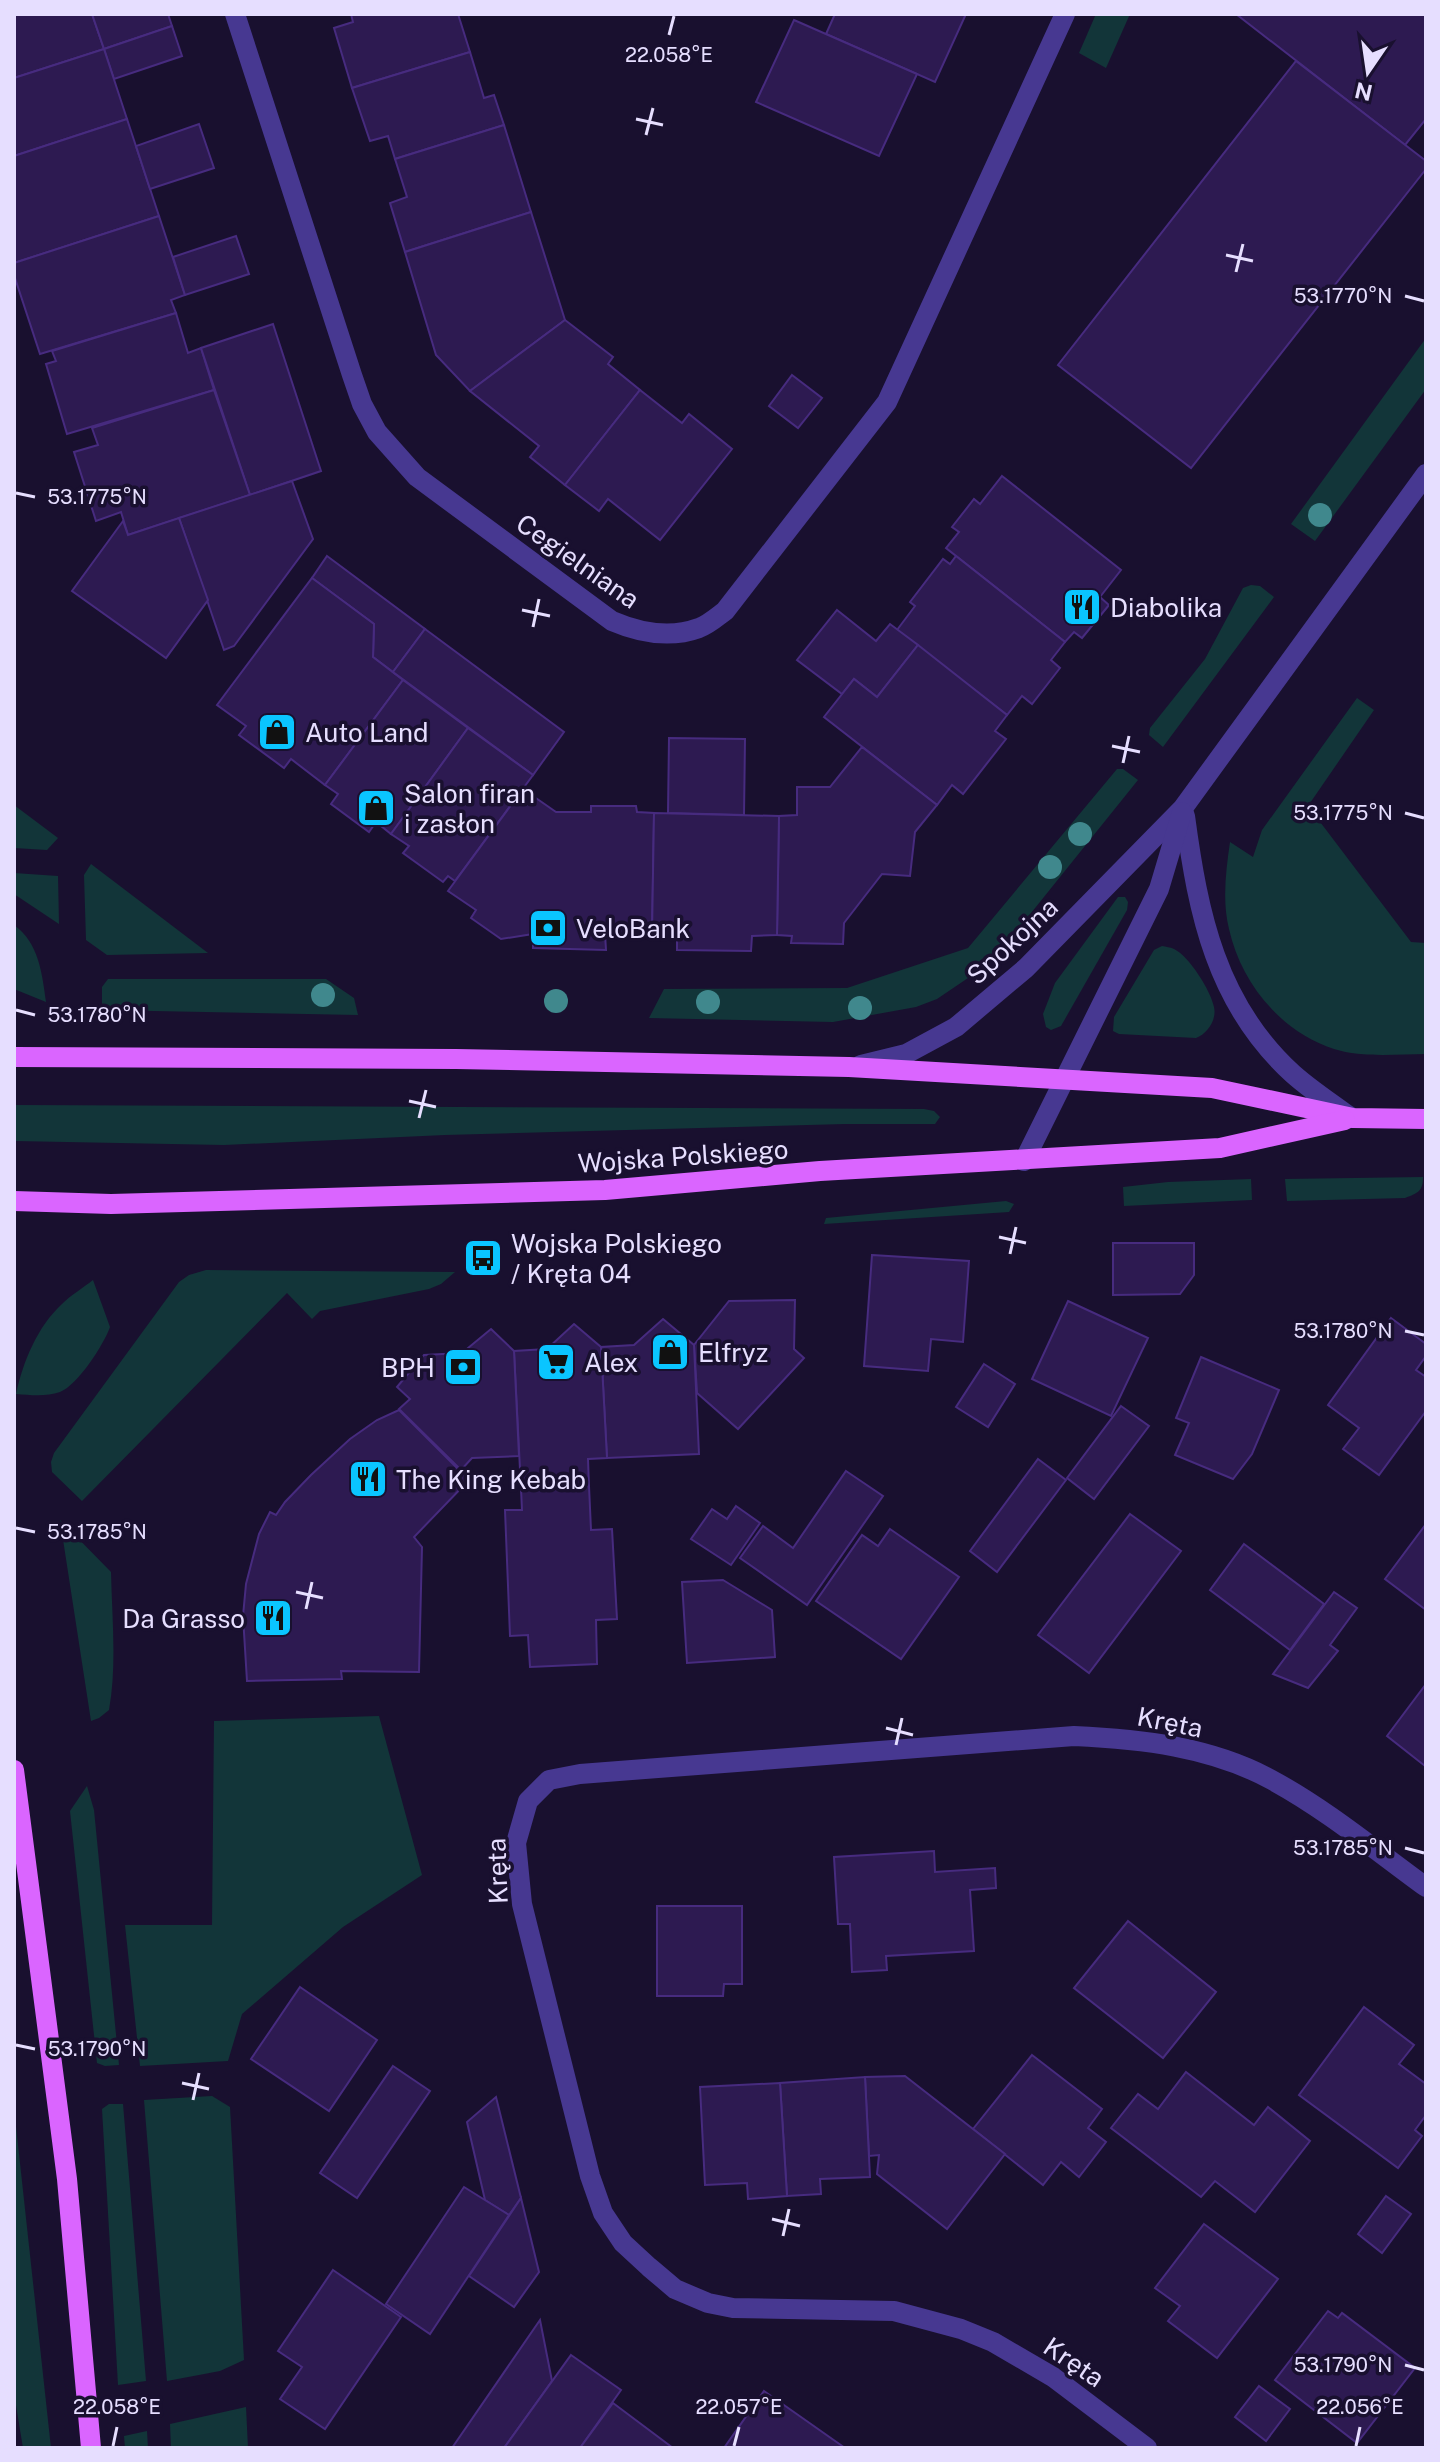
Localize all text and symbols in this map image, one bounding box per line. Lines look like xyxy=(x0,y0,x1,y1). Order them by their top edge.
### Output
north arrow xyxy=(1328,32,1408,112)
text: 22.058°E xyxy=(625,43,713,67)
text: N xyxy=(1352,77,1375,106)
text: 53.1770°N xyxy=(1294,284,1392,308)
text: 53.1775°N xyxy=(47,485,147,509)
street label: Cegielniana xyxy=(511,507,645,615)
restaurant icon: Diabolika xyxy=(1061,586,1103,628)
place label: Diabolika xyxy=(1110,592,1222,623)
shop icon: Auto Land xyxy=(256,711,298,753)
place label: Auto Land xyxy=(305,717,428,748)
place label: Salon firan i zasłon xyxy=(404,778,535,839)
shop icon: Salon firan i zasłon xyxy=(355,787,397,829)
text: 53.1775°N xyxy=(1293,801,1393,825)
street label: Spokojna xyxy=(960,891,1064,991)
bank icon: VeloBank xyxy=(527,907,569,949)
place label: VeloBank xyxy=(576,913,690,944)
text: 53.1780°N xyxy=(47,1003,147,1027)
street label: Wojska Polskiego xyxy=(577,1133,789,1179)
place label: Wojska Polskiego / Kręta 04 xyxy=(511,1228,722,1289)
bus stop icon: Wojska Polskiego / Kręta 04 xyxy=(462,1237,504,1279)
text: 53.1780°N xyxy=(1293,1319,1393,1343)
shop icon: Elfryz xyxy=(649,1331,691,1373)
place label: Elfryz xyxy=(698,1337,768,1368)
supermarket icon: Alex xyxy=(535,1341,577,1383)
bank icon: BPH xyxy=(442,1346,484,1388)
place label: Alex xyxy=(584,1347,638,1378)
place label: BPH xyxy=(381,1352,435,1383)
restaurant icon: The King Kebab xyxy=(347,1458,389,1500)
place label: The King Kebab xyxy=(396,1464,586,1495)
text: 53.1785°N xyxy=(47,1520,147,1544)
restaurant icon: Da Grasso xyxy=(252,1597,294,1639)
place label: Da Grasso xyxy=(122,1603,245,1634)
street label: Kręta xyxy=(1135,1700,1205,1744)
text: 53.1785°N xyxy=(1293,1836,1393,1860)
street label: Kręta xyxy=(480,1837,514,1905)
text: 53.1790°N xyxy=(48,2037,146,2061)
street label: Kręta xyxy=(1038,2331,1110,2393)
text: 53.1790°N xyxy=(1294,2353,1392,2377)
text: 22.058°E xyxy=(73,2395,161,2419)
text: 22.057°E xyxy=(695,2395,783,2419)
text: 22.056°E xyxy=(1316,2395,1404,2419)

